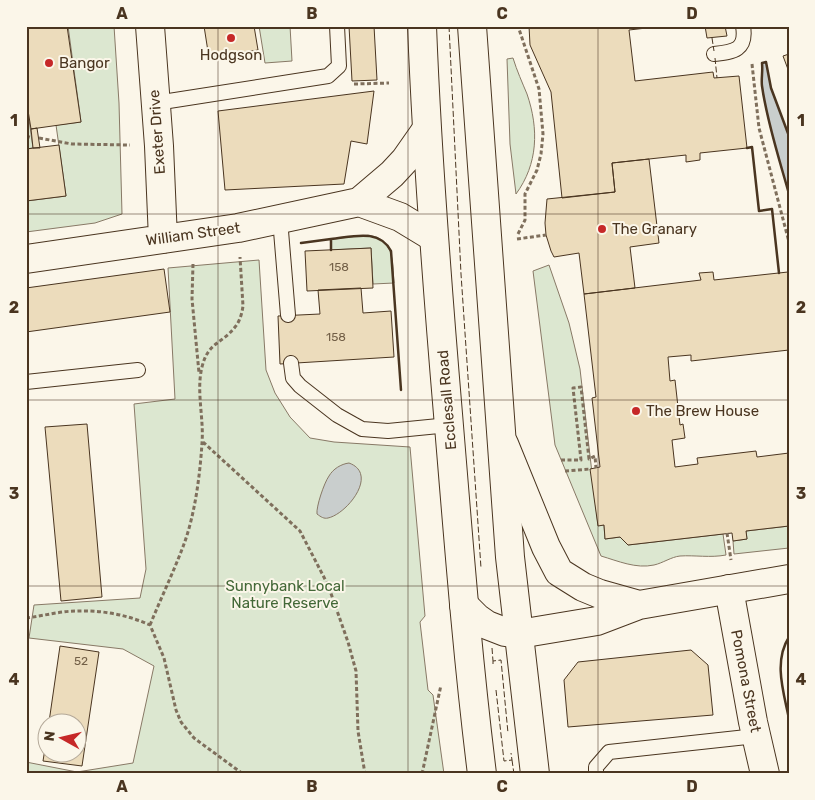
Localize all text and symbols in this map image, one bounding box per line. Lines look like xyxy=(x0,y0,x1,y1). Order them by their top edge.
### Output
text: A xyxy=(116,4,128,23)
text: B xyxy=(306,4,318,23)
text: C xyxy=(496,4,508,23)
text: D xyxy=(686,4,698,23)
marker: Hodgson xyxy=(225,32,237,44)
place label: Hodgson xyxy=(200,46,262,64)
place label: Bangor xyxy=(59,54,110,72)
marker: Bangor xyxy=(43,57,55,69)
street label: Exeter Drive xyxy=(145,89,169,175)
text: 1 xyxy=(10,111,18,130)
text: 1 xyxy=(797,111,805,130)
street label: William Street xyxy=(145,218,242,250)
place label: The Granary xyxy=(612,220,697,238)
marker: The Granary xyxy=(596,223,608,235)
house number: 158 xyxy=(329,260,349,274)
text: 2 xyxy=(9,298,19,317)
text: 2 xyxy=(796,298,806,317)
house number: 158 xyxy=(326,330,346,344)
street label: Ecclesall Road xyxy=(434,349,460,451)
place label: The Brew House xyxy=(646,402,759,420)
marker: The Brew House xyxy=(630,405,642,417)
text: 3 xyxy=(9,484,19,503)
text: 3 xyxy=(796,484,806,503)
park label: Sunnybank Local Nature Reserve xyxy=(225,577,345,612)
street label: Pomona Street xyxy=(727,628,765,734)
house number: 52 xyxy=(74,654,88,668)
text: 4 xyxy=(9,670,20,689)
text: 4 xyxy=(796,670,807,689)
north arrow xyxy=(38,712,88,762)
text: N xyxy=(41,730,59,742)
text: A xyxy=(116,777,128,796)
text: B xyxy=(306,777,318,796)
text: C xyxy=(496,777,508,796)
text: D xyxy=(686,777,698,796)

